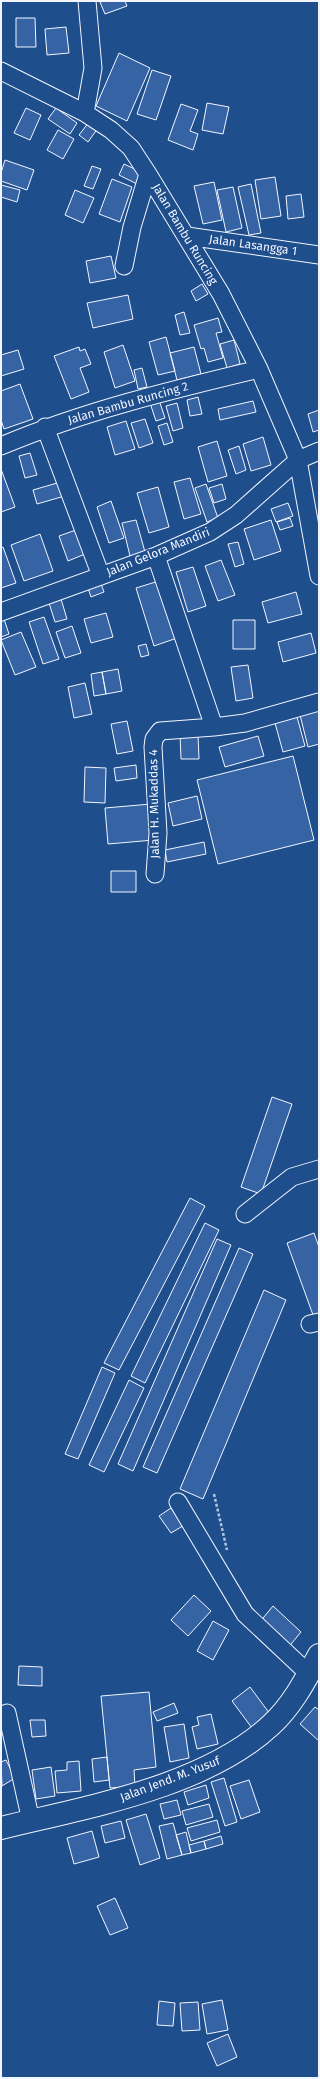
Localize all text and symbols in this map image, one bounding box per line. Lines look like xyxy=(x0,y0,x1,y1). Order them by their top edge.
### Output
street label: Jalan Bambu Runcing xyxy=(149,181,221,288)
street label: Jalan Lasangga 1 xyxy=(208,232,298,258)
street label: Jalan Bambu Runcing 2 xyxy=(66,379,190,427)
street label: Jalan Gelora Mandiri xyxy=(104,525,212,579)
street label: Jalan H. Mukaddas 4 xyxy=(146,749,162,859)
street label: Jalan Jend. M. Yusuf xyxy=(118,1753,223,1804)

